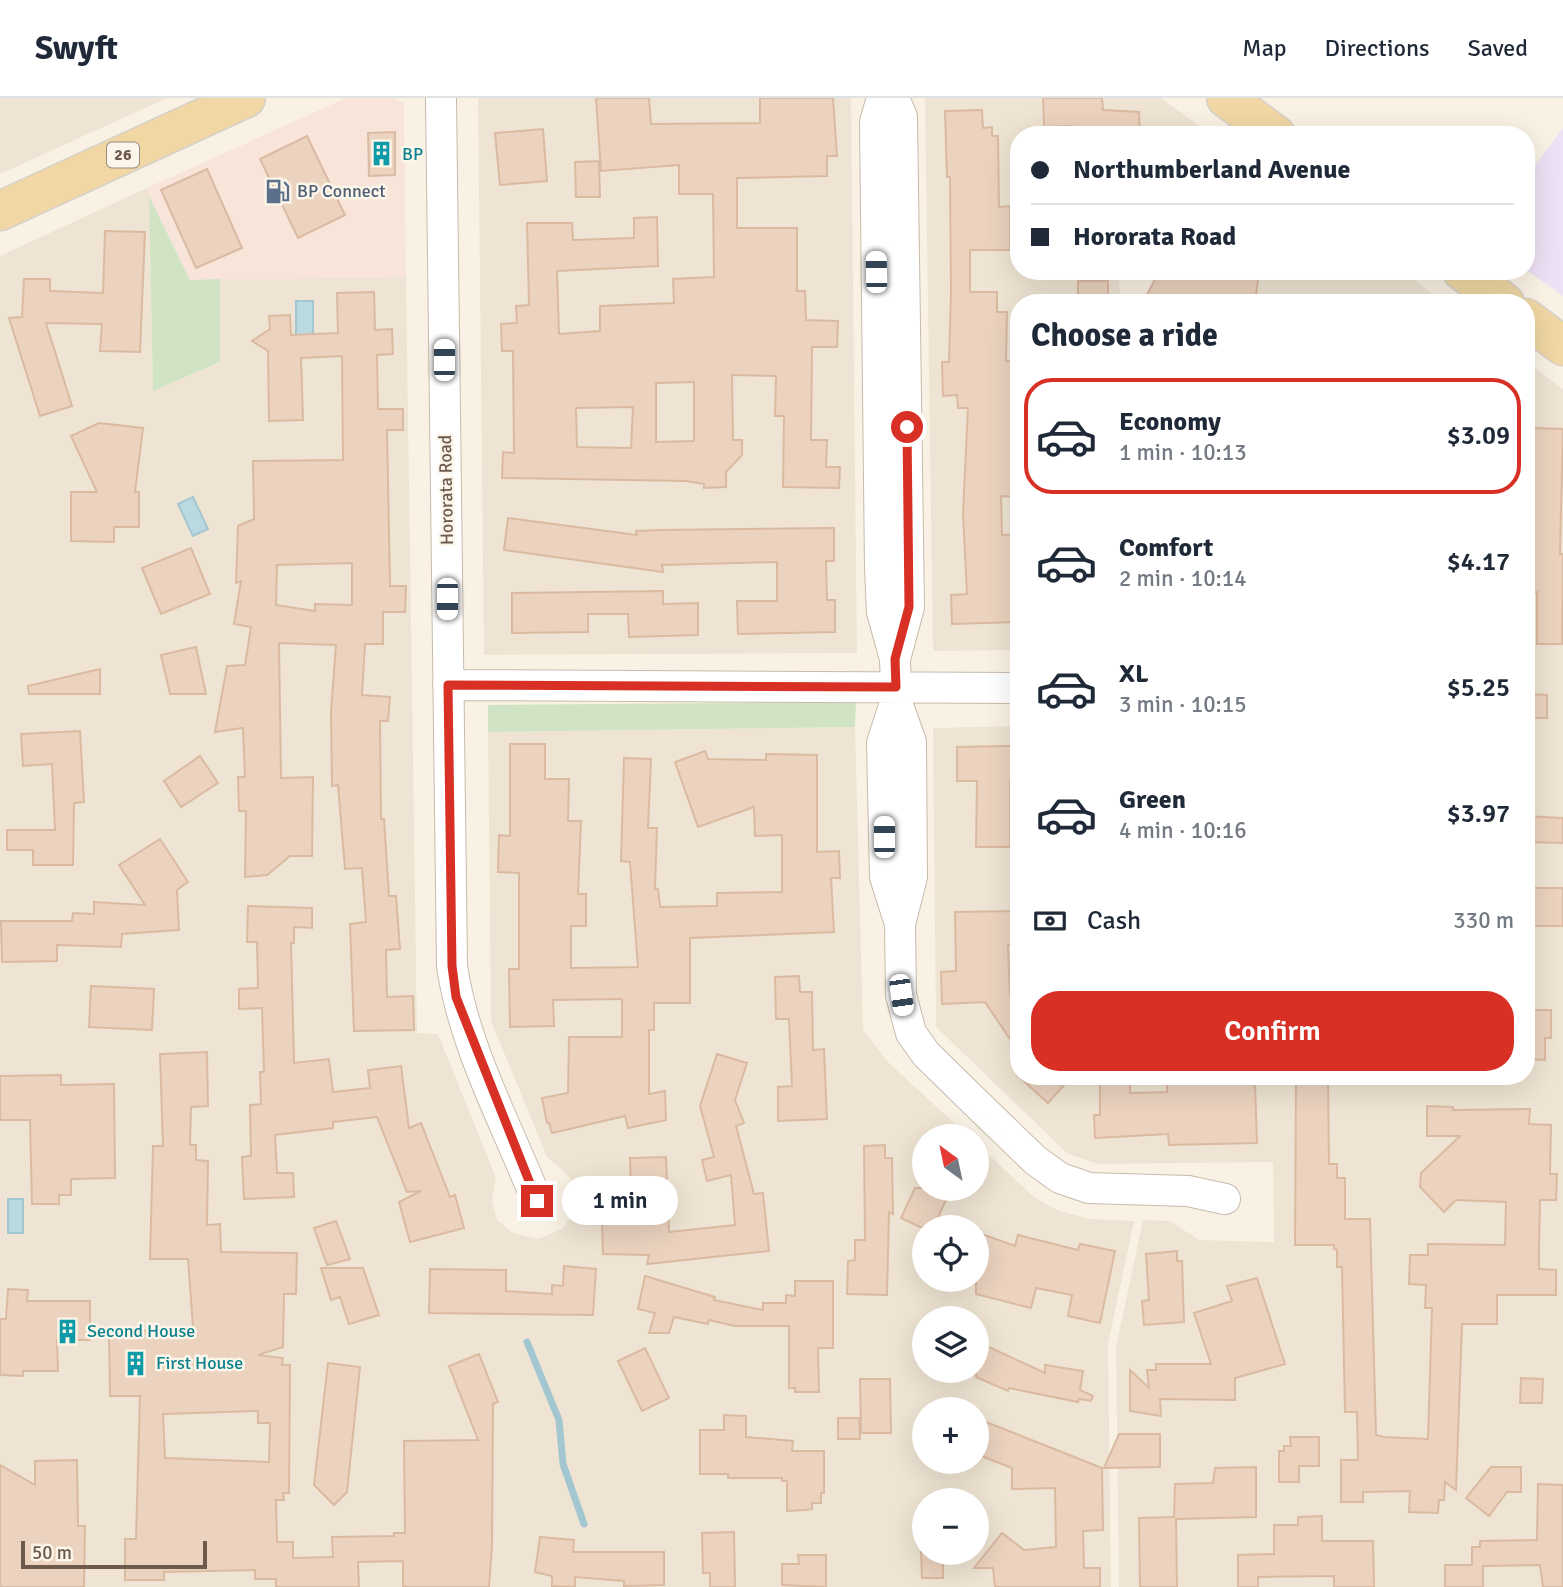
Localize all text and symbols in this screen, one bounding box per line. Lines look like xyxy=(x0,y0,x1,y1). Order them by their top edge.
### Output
text: Swyft xyxy=(35,28,118,69)
text: Map xyxy=(1242,33,1287,63)
text: Directions xyxy=(1325,33,1430,63)
text: Saved xyxy=(1468,33,1528,63)
building icon: BP xyxy=(368,140,396,168)
road number: 26 xyxy=(107,142,139,167)
place label: BP xyxy=(402,143,423,165)
text: Northumberland Avenue xyxy=(1073,154,1350,186)
fuel station icon: BP Connect xyxy=(263,177,291,205)
place label: BP Connect xyxy=(297,180,386,202)
text: Hororata Road xyxy=(1073,221,1236,253)
car xyxy=(866,251,887,293)
text: Choose a ride xyxy=(1031,316,1218,355)
car xyxy=(434,339,455,381)
icon: car xyxy=(1035,405,1098,468)
text: Economy xyxy=(1119,406,1221,438)
route start xyxy=(891,411,923,443)
text: $3.09 xyxy=(1447,420,1510,452)
street label: Hororata Road xyxy=(434,435,458,545)
text: 1 min · 10:13 xyxy=(1119,438,1247,467)
icon: car xyxy=(1035,531,1098,594)
text: Comfort xyxy=(1119,532,1213,564)
text: $4.17 xyxy=(1447,546,1510,578)
text: 2 min · 10:14 xyxy=(1119,564,1247,593)
car xyxy=(437,578,458,620)
icon: car xyxy=(1035,657,1098,720)
text: XL xyxy=(1119,658,1149,690)
text: $5.25 xyxy=(1447,672,1510,704)
text: 3 min · 10:15 xyxy=(1119,690,1247,719)
icon: car xyxy=(1035,783,1098,846)
text: Green xyxy=(1119,784,1186,816)
text: $3.97 xyxy=(1447,798,1510,830)
car xyxy=(874,816,895,858)
text: 4 min · 10:16 xyxy=(1119,816,1247,845)
icon: cash xyxy=(1031,902,1069,940)
text: Cash xyxy=(1087,905,1141,937)
text: 330 m xyxy=(1453,906,1514,935)
car xyxy=(888,973,915,1017)
button: Confirm xyxy=(1031,991,1514,1071)
north arrow xyxy=(912,1124,989,1200)
map controls xyxy=(912,1124,989,1565)
callout: 1 min xyxy=(562,1176,677,1226)
route end xyxy=(521,1185,553,1217)
text: 1 min xyxy=(592,1186,648,1215)
button: locate xyxy=(912,1215,989,1292)
button: layers xyxy=(912,1306,989,1383)
building icon: Second House xyxy=(53,1317,81,1345)
place label: Second House xyxy=(87,1320,195,1342)
building icon: First House xyxy=(122,1349,150,1377)
place label: First House xyxy=(156,1352,243,1374)
button: + xyxy=(912,1397,989,1474)
button: − xyxy=(912,1488,989,1565)
scale bar xyxy=(21,1538,206,1570)
text: 50 m xyxy=(32,1541,72,1565)

